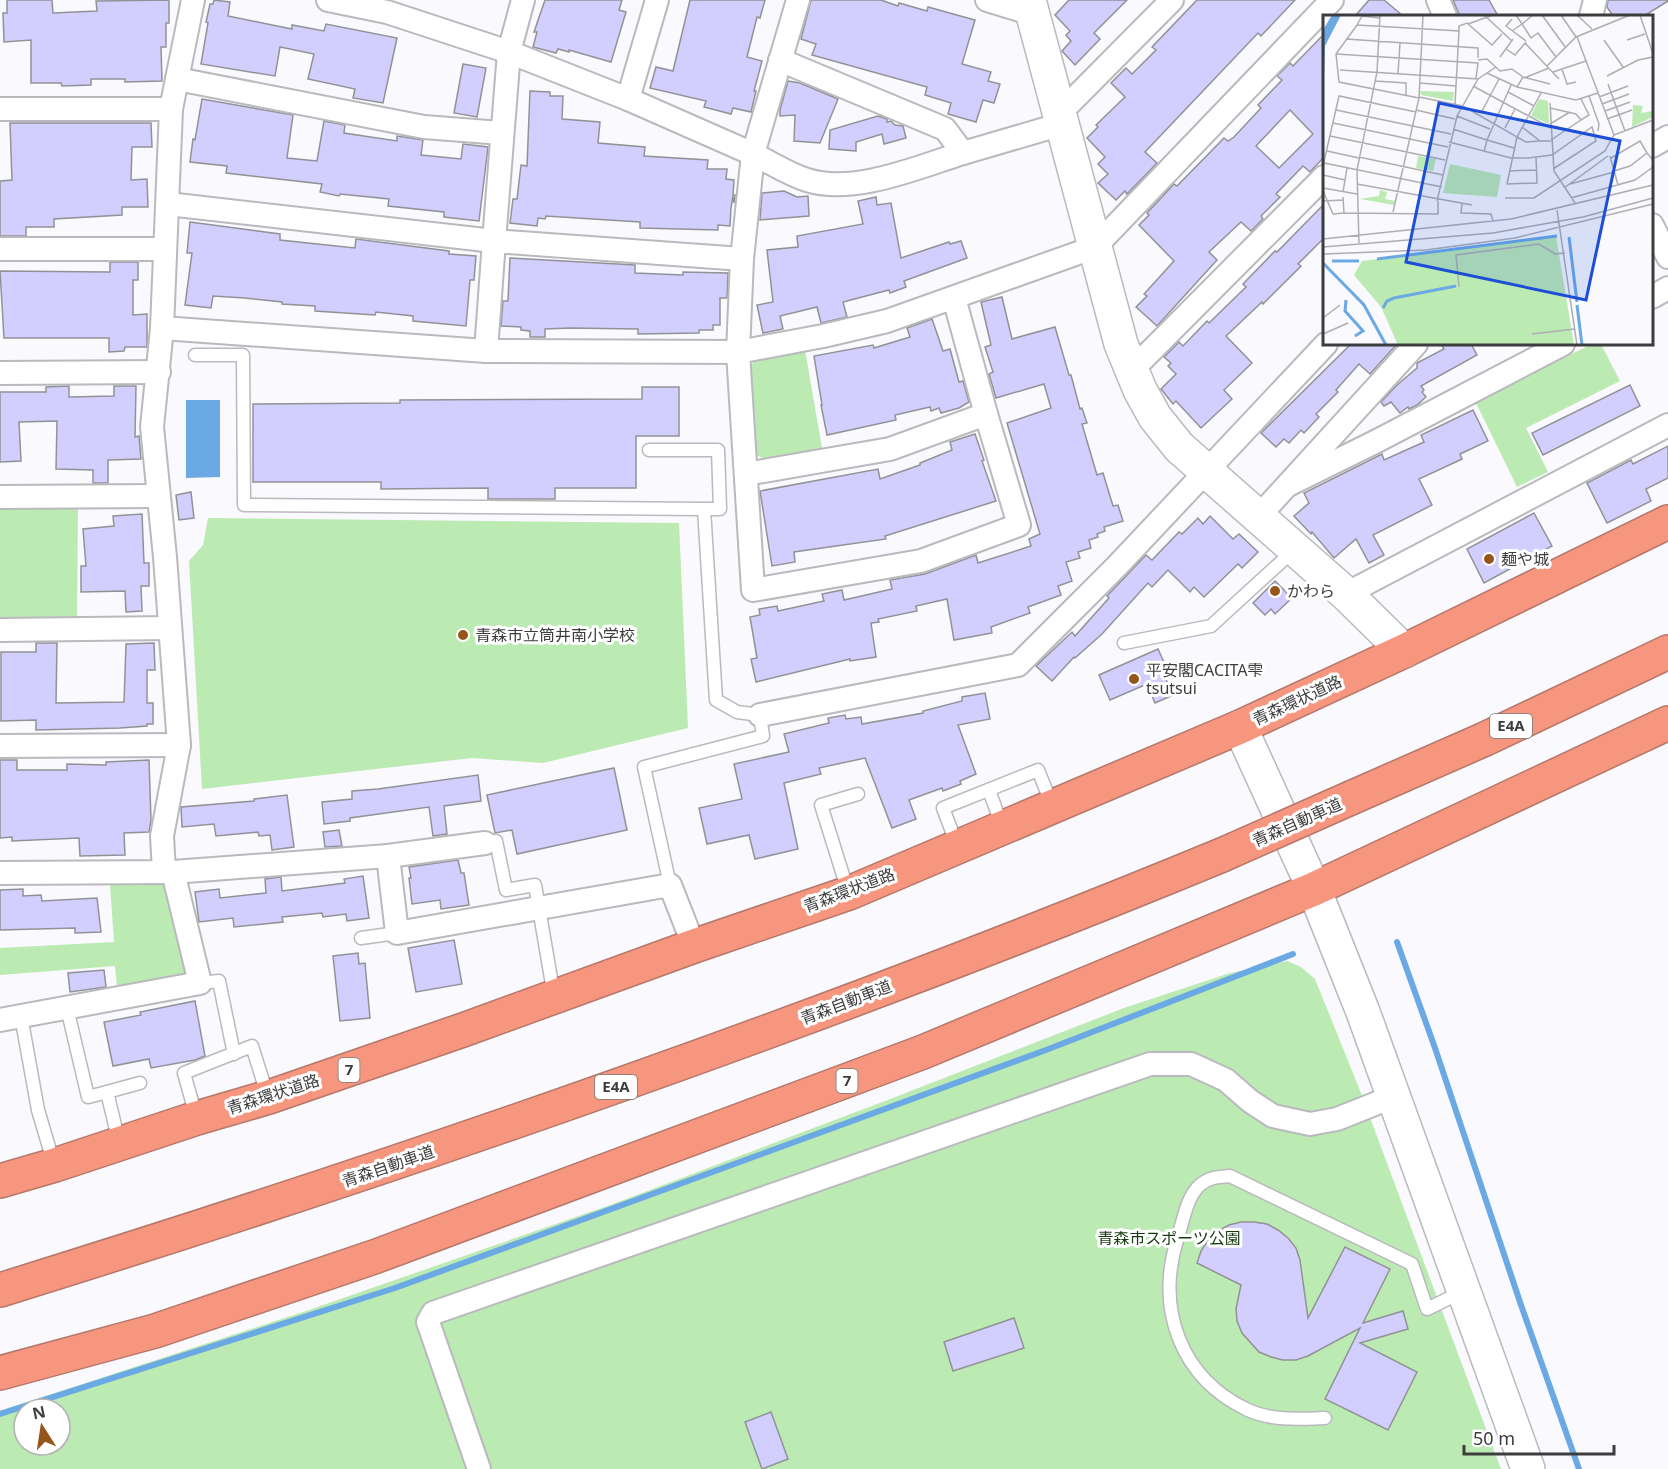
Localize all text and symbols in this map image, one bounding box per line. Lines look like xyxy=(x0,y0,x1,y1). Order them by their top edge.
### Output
inset map xyxy=(1323,15,1653,345)
place label: 麺や城 xyxy=(1501,548,1549,570)
marker: 麺や城 xyxy=(1482,552,1496,566)
place label: かわら xyxy=(1287,580,1335,602)
marker: かわら xyxy=(1268,584,1282,598)
place label: 青森市立筒井南小学校 xyxy=(475,624,635,646)
marker: 青森市立筒井南小学校 xyxy=(456,628,470,642)
place label: 平安閣CACITA雫 tsutsui xyxy=(1146,659,1264,699)
street label: 青森環状道路 xyxy=(1249,670,1345,730)
marker: 平安閣CACITA雫 tsutsui xyxy=(1127,672,1141,686)
road number: E4A xyxy=(1490,714,1532,738)
street label: 青森自動車道 xyxy=(1249,792,1345,852)
street label: 青森環状道路 xyxy=(800,863,898,917)
street label: 青森自動車道 xyxy=(797,975,895,1029)
road number: 7 xyxy=(338,1058,360,1082)
street label: 青森環状道路 xyxy=(224,1069,322,1119)
road number: 7 xyxy=(836,1069,858,1093)
road number: E4A xyxy=(595,1075,637,1099)
street label: 青森自動車道 xyxy=(339,1140,437,1192)
park label: 青森市スポーツ公園 xyxy=(1097,1227,1241,1249)
north arrow xyxy=(12,1397,72,1457)
text: N xyxy=(30,1400,48,1424)
scale bar xyxy=(1464,1418,1614,1456)
text: 50 m xyxy=(1473,1426,1515,1450)

